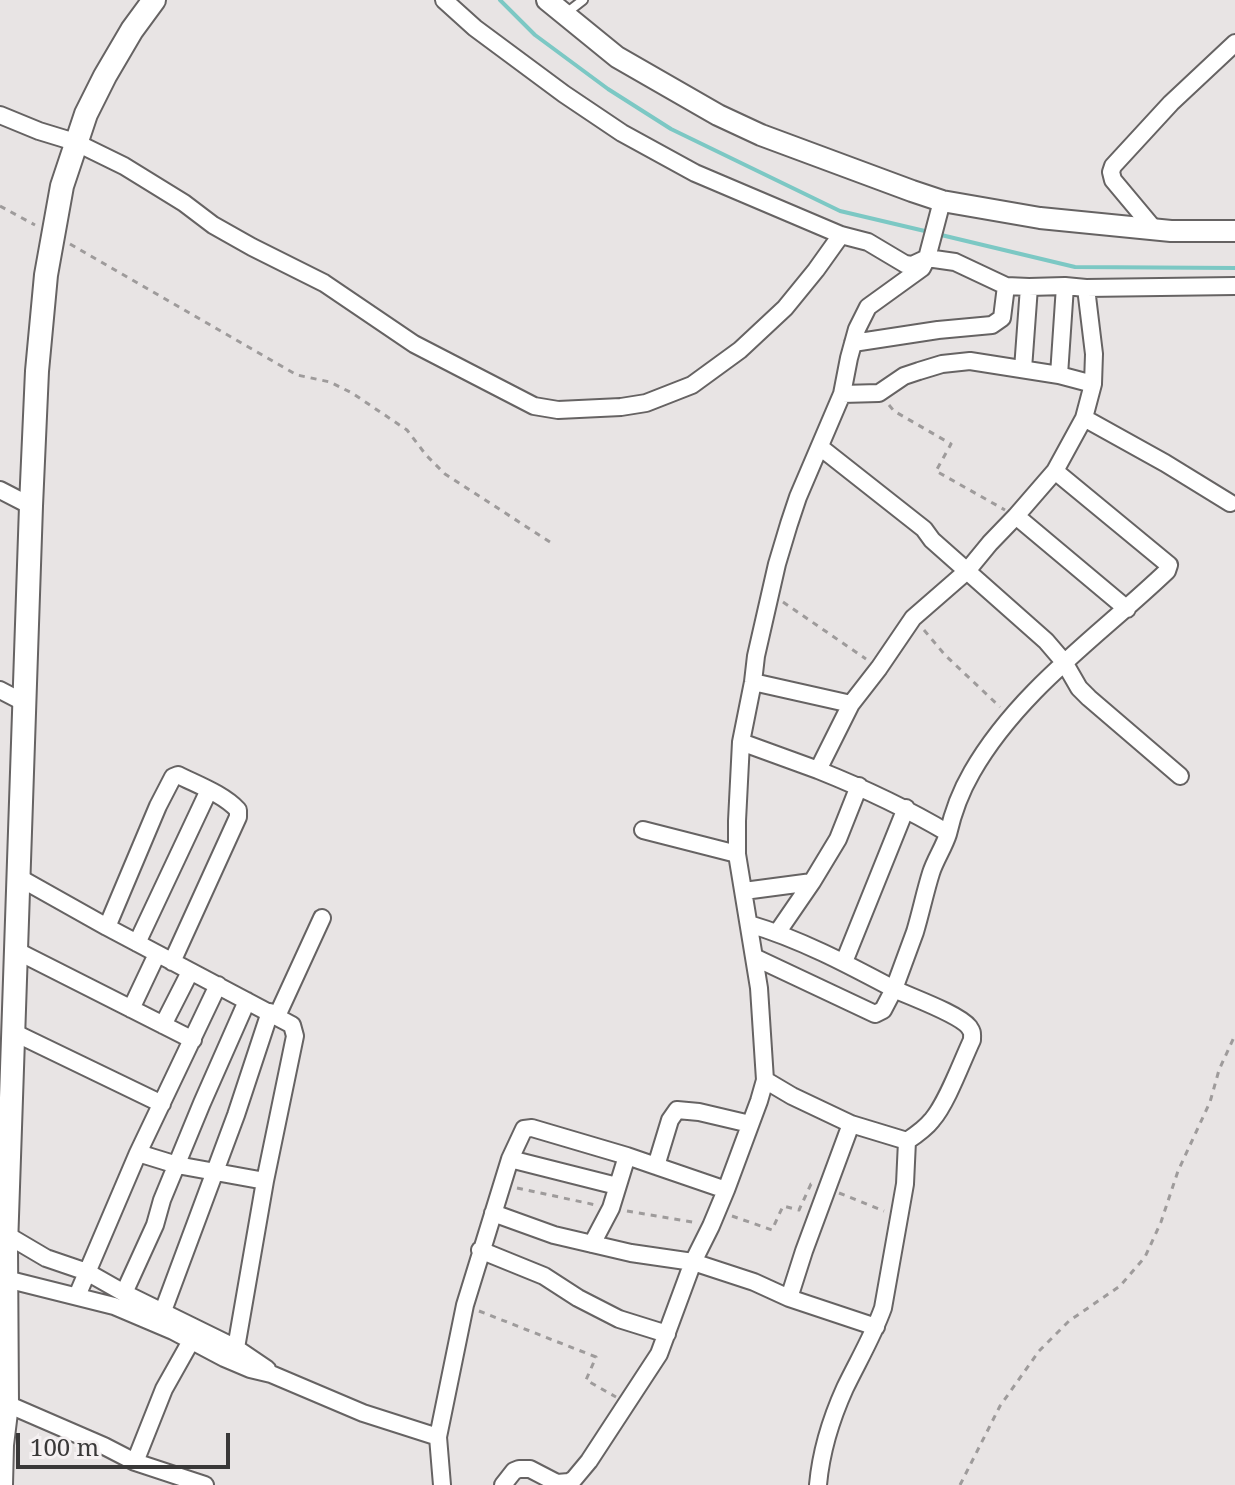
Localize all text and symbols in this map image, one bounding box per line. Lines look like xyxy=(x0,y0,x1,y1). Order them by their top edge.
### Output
scale bar xyxy=(20,1417,234,1467)
text: 100 m xyxy=(30,1430,99,1463)

